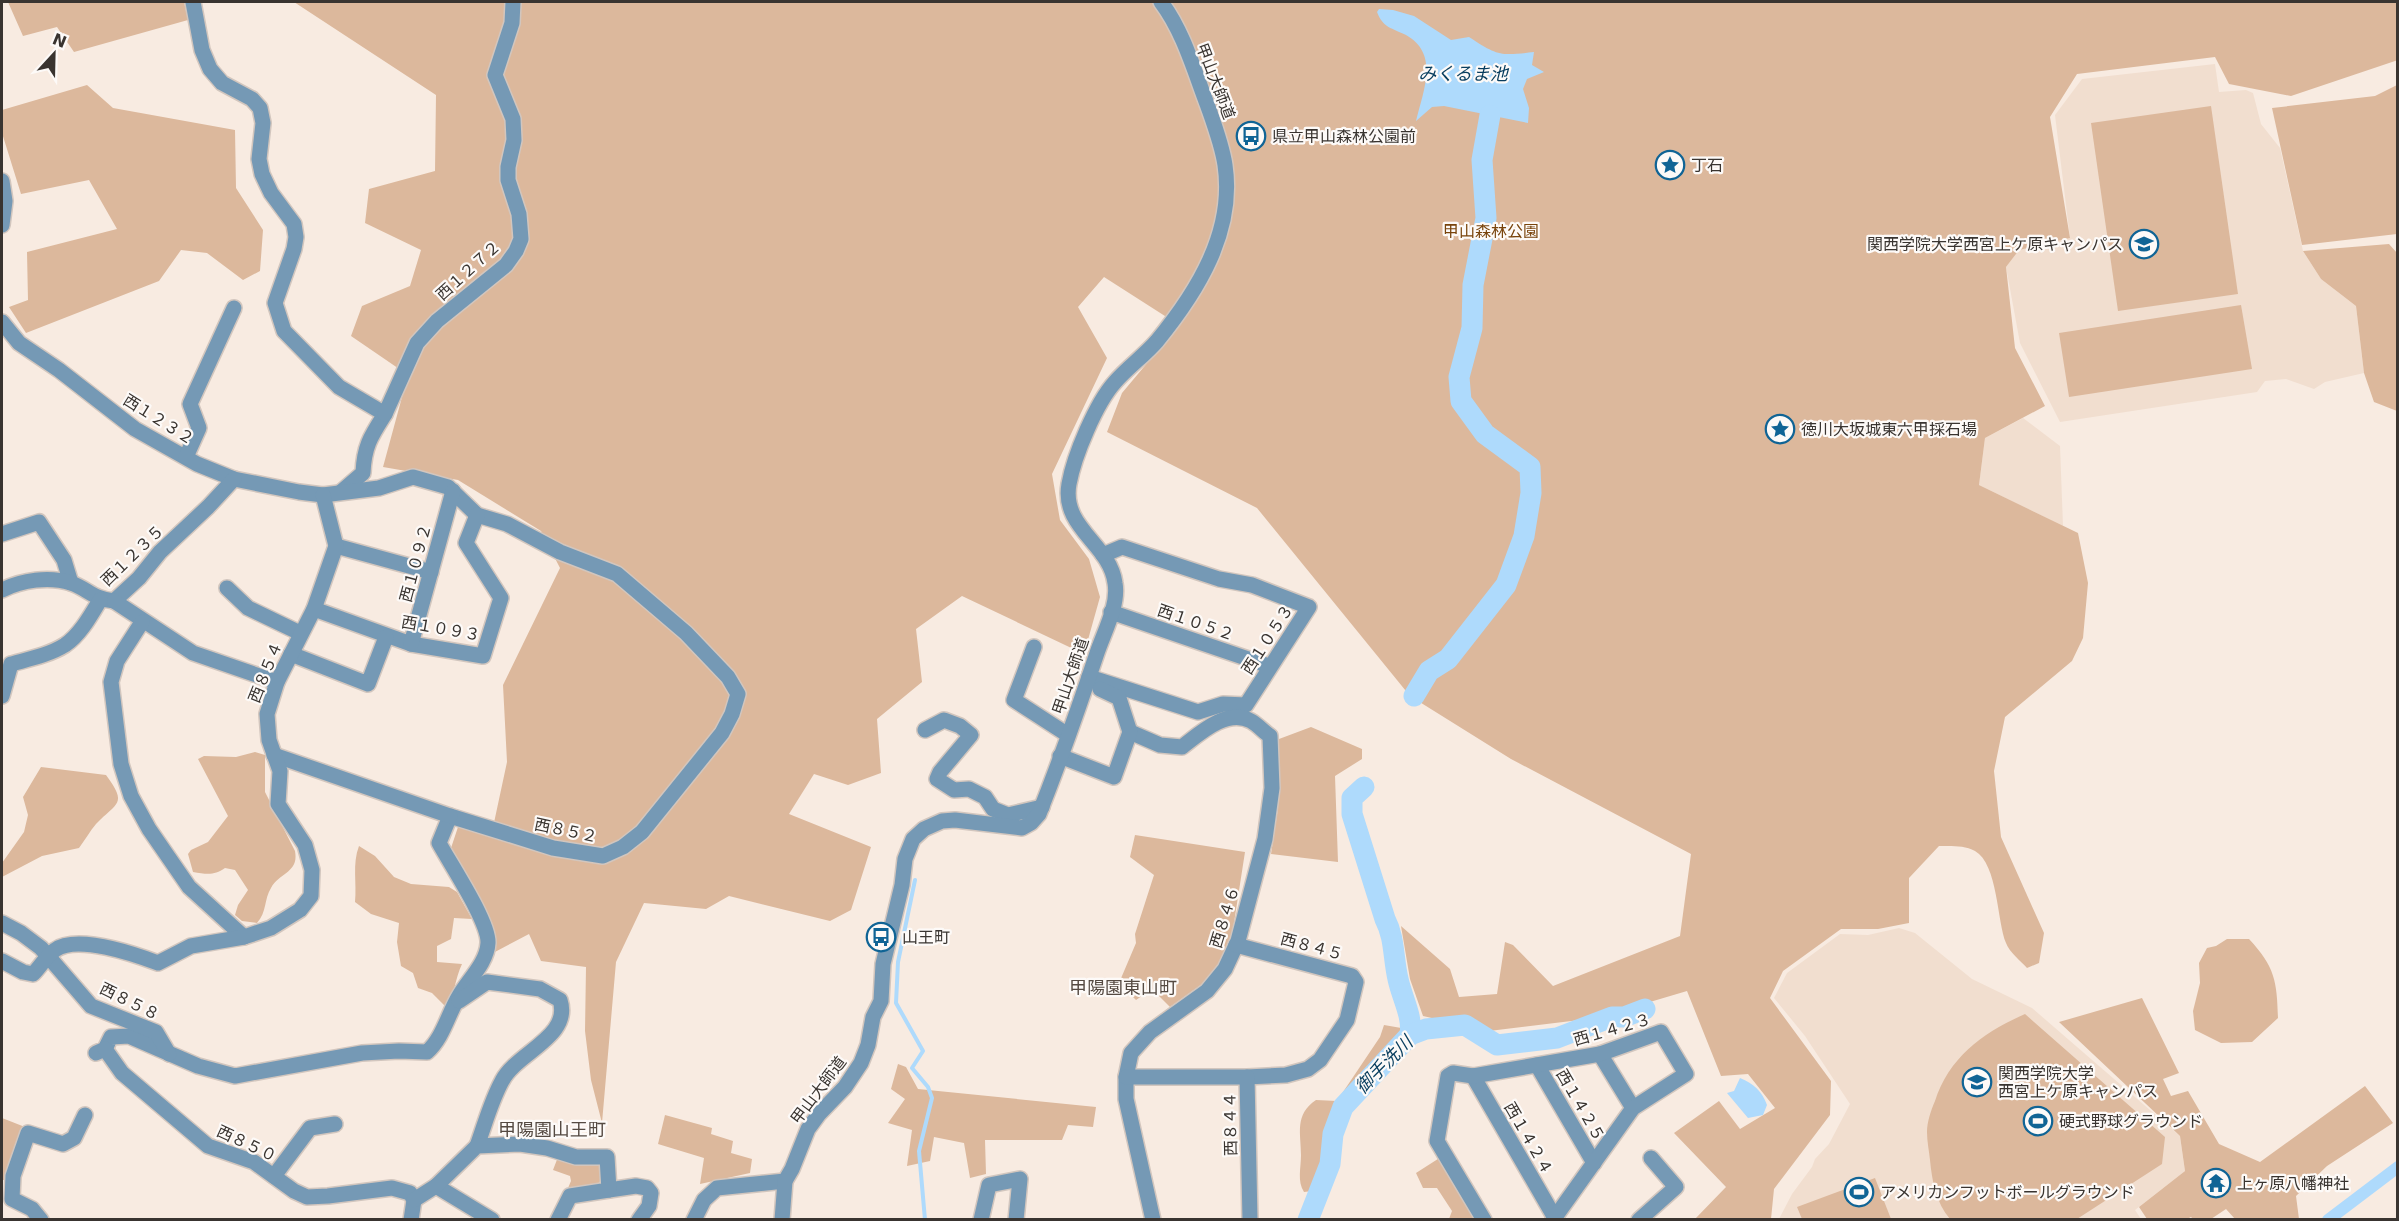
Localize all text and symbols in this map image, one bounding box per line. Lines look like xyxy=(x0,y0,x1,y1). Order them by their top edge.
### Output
north arrow xyxy=(24,24,84,84)
text: N xyxy=(50,29,69,52)
street label: 甲山大師道 xyxy=(1192,40,1239,122)
water label: みくるま池 xyxy=(1418,63,1510,84)
bus stop icon: 県立甲山森林公園前 xyxy=(1235,120,1267,152)
place label: 県立甲山森林公園前 xyxy=(1272,127,1416,146)
place icon: 丁石 xyxy=(1654,149,1686,181)
place label: 丁石 xyxy=(1691,156,1723,175)
park label: 甲山森林公園 xyxy=(1443,222,1539,241)
school or university icon: 関西学院大学西宮上ケ原キャンパス xyxy=(2128,228,2160,260)
place label: 関西学院大学西宮上ケ原キャンパス xyxy=(1867,235,2123,254)
street label: 西１２７２ xyxy=(432,237,504,304)
street label: 西１２３２ xyxy=(120,390,198,449)
place icon: 徳川大坂城東六甲採石場 xyxy=(1764,413,1796,445)
place label: 徳川大坂城東六甲採石場 xyxy=(1801,420,1977,439)
street label: 西１２３５ xyxy=(97,521,168,590)
street label: 西１０９２ xyxy=(396,522,435,604)
street label: 西１０５２ xyxy=(1155,600,1237,644)
street label: 西１０５３ xyxy=(1238,601,1297,678)
street label: 西１０９３ xyxy=(400,612,482,645)
street label: 甲山大師道 xyxy=(1048,635,1092,717)
street label: 西８５４ xyxy=(245,639,286,705)
street label: 西８５２ xyxy=(533,815,599,846)
street label: 西８４６ xyxy=(1206,884,1243,951)
bus stop icon: 山王町 xyxy=(865,921,897,953)
place label: 山王町 xyxy=(902,928,950,947)
street label: 西８４５ xyxy=(1278,929,1345,964)
district label: 甲陽園東山町 xyxy=(1069,977,1177,998)
street label: 西８５８ xyxy=(97,979,163,1024)
street label: 西１４２３ xyxy=(1571,1009,1653,1050)
water label: 御手洗川 xyxy=(1351,1030,1418,1098)
street label: 甲山大師道 xyxy=(787,1053,850,1128)
place label: 関西学院大学 西宮上ケ原キャンパス xyxy=(1998,1064,2158,1101)
street label: 西１４２５ xyxy=(1552,1066,1609,1145)
school or university icon: 関西学院大学 西宮上ケ原キャンパス xyxy=(1961,1066,1993,1098)
street label: 西８４４ xyxy=(1220,1092,1241,1156)
street label: 西１４２４ xyxy=(1500,1099,1557,1178)
sports icon: 硬式野球グラウンド xyxy=(2022,1105,2054,1137)
place label: 硬式野球グラウンド xyxy=(2059,1112,2203,1131)
district label: 甲陽園山王町 xyxy=(498,1119,606,1140)
street label: 西８５０ xyxy=(214,1121,280,1166)
temple icon: 上ヶ原八幡神社 xyxy=(2200,1167,2232,1199)
place label: 上ヶ原八幡神社 xyxy=(2237,1174,2349,1193)
sports icon: アメリカンフットボールグラウンド xyxy=(1843,1176,1875,1208)
place label: アメリカンフットボールグラウンド xyxy=(1880,1183,2135,1202)

